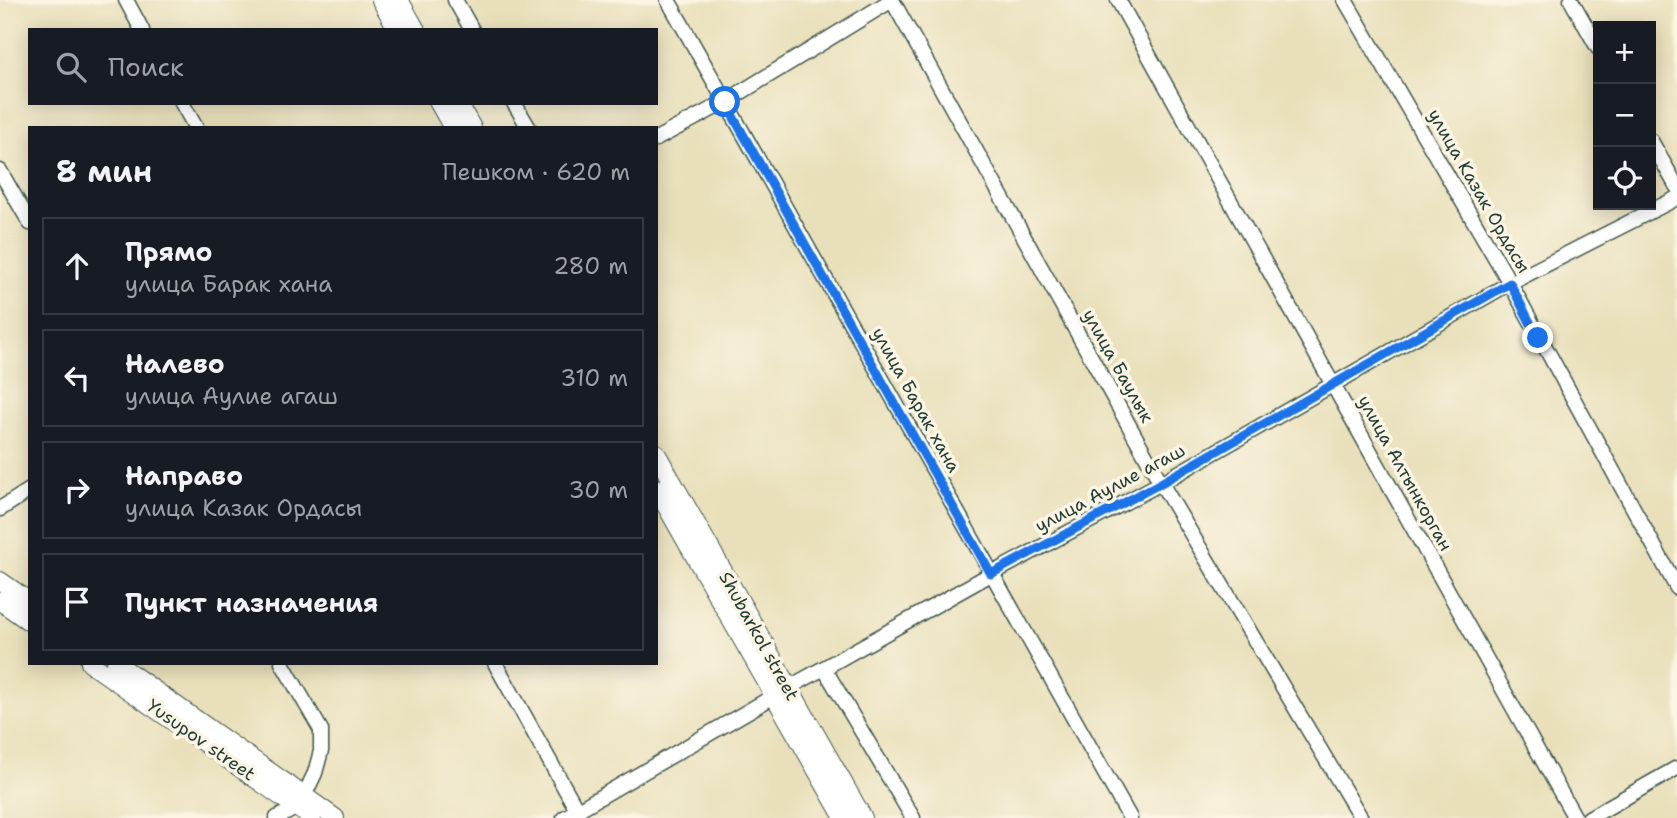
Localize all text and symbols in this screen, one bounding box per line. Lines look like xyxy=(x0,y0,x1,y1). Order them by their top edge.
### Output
map controls xyxy=(1593,21,1656,210)
button: + xyxy=(1593,21,1656,84)
search box xyxy=(28,28,658,105)
icon: search xyxy=(52,48,90,86)
text: Поиск xyxy=(108,49,184,84)
button: − xyxy=(1593,84,1656,147)
route start xyxy=(709,86,740,117)
street label: улица Казак Ордасы xyxy=(1422,105,1536,277)
button: locate xyxy=(1593,147,1656,210)
text: 8 мин xyxy=(56,151,152,192)
text: Пешком · 620 m xyxy=(442,157,630,187)
text: Прямо xyxy=(125,234,213,269)
icon: ahead xyxy=(58,247,96,285)
text: 280 m xyxy=(553,251,628,281)
text: улица Барак хана xyxy=(125,269,332,299)
street label: улица Баулык xyxy=(1077,305,1159,427)
route end xyxy=(1522,322,1553,353)
street label: улица Барак хана xyxy=(866,323,966,477)
text: Налево xyxy=(125,346,225,381)
icon: left xyxy=(58,359,96,397)
text: 310 m xyxy=(560,363,628,393)
text: улица Аулие агаш xyxy=(125,381,338,411)
street label: улица Алтынкорган xyxy=(1352,391,1458,555)
street label: улица Аулие агаш xyxy=(1031,438,1189,538)
text: Направо xyxy=(125,458,243,493)
icon: right xyxy=(58,471,96,509)
text: 30 m xyxy=(569,475,628,505)
text: улица Казак Ордасы xyxy=(125,493,362,523)
street label: Shubarkol street xyxy=(714,567,804,705)
icon: arrive xyxy=(58,583,96,621)
text: Пункт назначения xyxy=(125,585,378,620)
street label: Yusupov street xyxy=(142,694,260,786)

